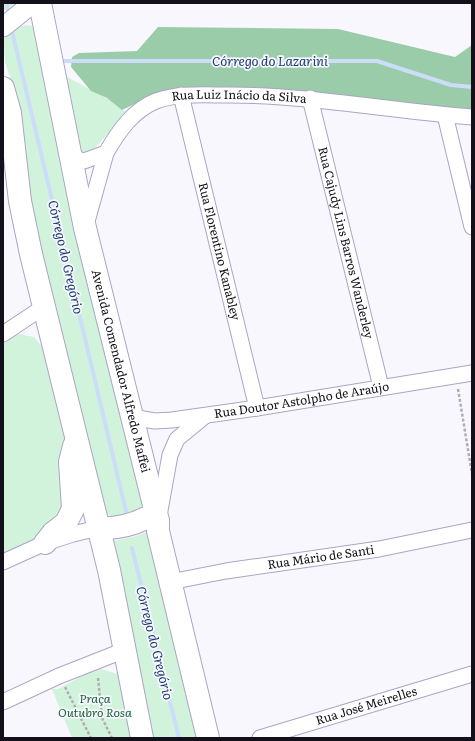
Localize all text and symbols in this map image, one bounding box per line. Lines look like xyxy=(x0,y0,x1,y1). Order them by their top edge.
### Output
water label: Córrego do Lazarini xyxy=(212,51,328,70)
street label: Rua Luiz Inácio da Silva xyxy=(170,85,308,107)
street label: Rua Cajudy Lins Barros Wanderley xyxy=(314,145,379,340)
street label: Rua Florentino Kanabley xyxy=(195,180,245,322)
water label: Córrego do Gregório xyxy=(44,198,89,316)
street label: Avenida Comendador Alfredo Maffei xyxy=(88,267,156,474)
street label: Rua Doutor Astolpho de Araújo xyxy=(213,377,390,422)
street label: Rua Mário de Santi xyxy=(266,540,375,573)
water label: Córrego do Gregório xyxy=(132,584,179,702)
street label: Rua José Meirelles xyxy=(313,681,419,729)
park label: Praça Outubro Rosa xyxy=(58,689,132,721)

